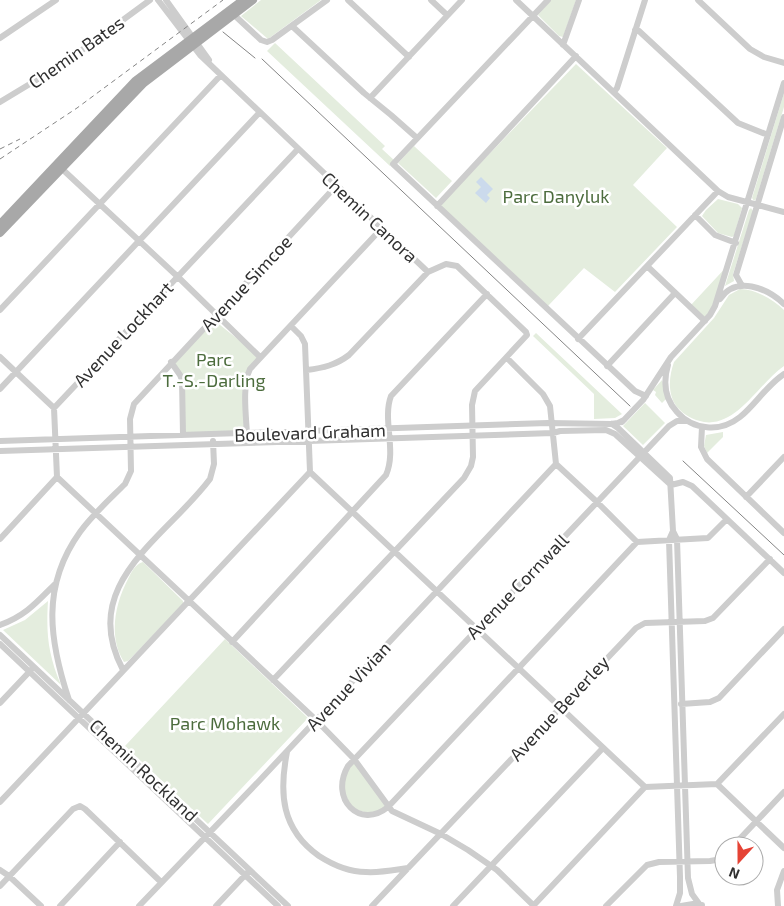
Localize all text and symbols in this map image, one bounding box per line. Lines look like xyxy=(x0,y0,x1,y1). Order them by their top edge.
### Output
street label: Chemin Bates xyxy=(24,11,128,93)
street label: Chemin Canora xyxy=(318,167,422,267)
park label: Parc Danyluk xyxy=(503,185,609,207)
street label: Avenue Simcoe xyxy=(196,230,296,336)
street label: Avenue Lockhart xyxy=(69,277,178,391)
park label: Parc T.-S.-Darling xyxy=(162,348,266,391)
street label: Boulevard Graham xyxy=(234,418,386,446)
street label: Avenue Cornwall xyxy=(461,528,573,643)
street label: Avenue Vivian xyxy=(301,637,395,735)
street label: Avenue Beverley xyxy=(505,650,614,765)
park label: Parc Mohawk xyxy=(170,712,280,734)
street label: Chemin Rockland xyxy=(85,714,203,826)
north arrow xyxy=(714,836,764,886)
text: N xyxy=(726,864,742,883)

